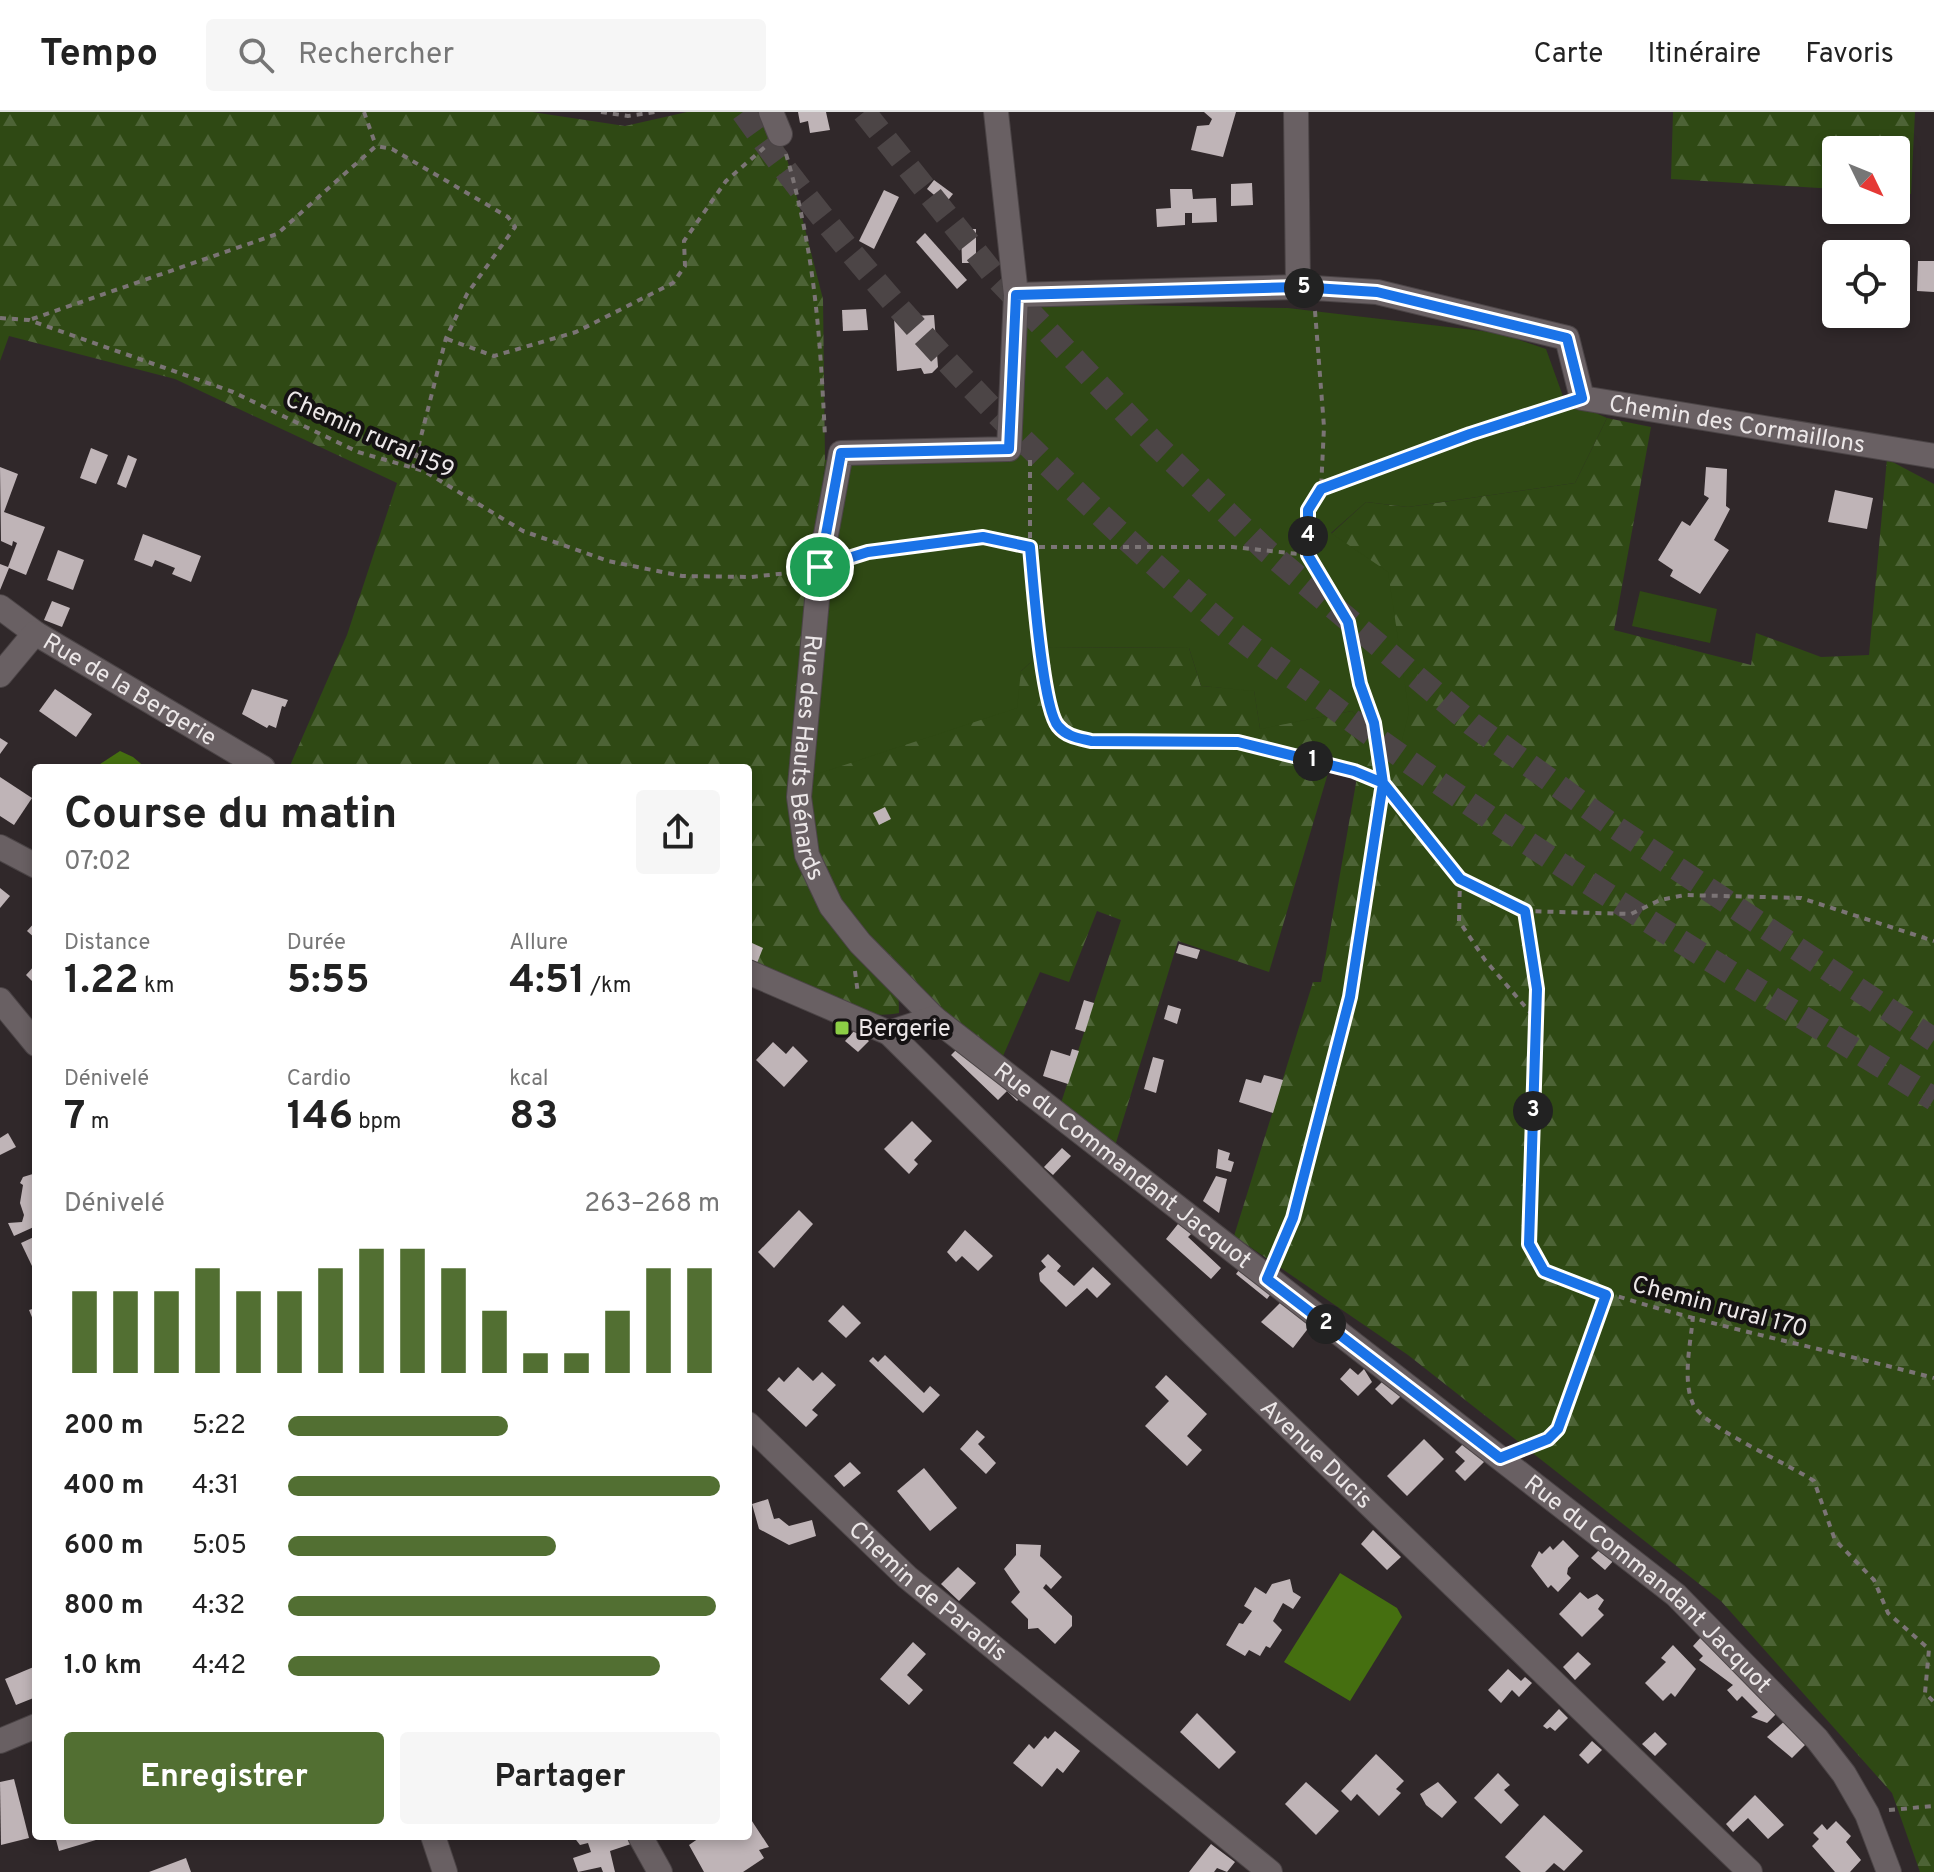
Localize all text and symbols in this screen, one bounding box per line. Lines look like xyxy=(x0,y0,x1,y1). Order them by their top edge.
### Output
search box xyxy=(206,19,766,91)
text: Tempo xyxy=(40,31,158,80)
icon: search xyxy=(234,33,278,77)
text: Rechercher xyxy=(298,37,454,74)
text: Carte xyxy=(1534,37,1603,73)
text: Itinéraire xyxy=(1647,37,1761,73)
text: Favoris xyxy=(1805,37,1894,73)
north arrow xyxy=(1822,136,1910,224)
map controls xyxy=(1822,136,1910,328)
button: locate xyxy=(1822,240,1910,328)
pin: 5 xyxy=(1284,268,1324,308)
text: 5 xyxy=(1297,274,1311,301)
street label: Chemin rural 159 xyxy=(280,385,459,487)
street label: Chemin des Cormaillons xyxy=(1607,390,1867,461)
pin: 4 xyxy=(1288,516,1328,556)
text: 4 xyxy=(1301,522,1315,549)
pin xyxy=(786,533,854,601)
icon: arrive xyxy=(798,545,842,589)
street label: Rue de la Bergerie xyxy=(37,628,221,754)
street label: Rue des Hauts Bénards xyxy=(782,633,830,886)
pin: 1 xyxy=(1293,741,1333,781)
text: 1 xyxy=(1309,747,1317,774)
text: Course du matin xyxy=(64,788,397,844)
button: share xyxy=(636,790,720,874)
text: 07:02 xyxy=(64,846,131,879)
text: Distance xyxy=(64,930,150,957)
text: Durée xyxy=(287,930,346,957)
text: Allure xyxy=(509,930,568,957)
text: 1.22 xyxy=(64,957,139,1007)
text: 5:55 xyxy=(287,957,370,1007)
text: 4:51 xyxy=(509,957,585,1007)
text: km xyxy=(139,973,174,1000)
text: /km xyxy=(585,973,631,1000)
place label: Bergerie xyxy=(858,1015,951,1045)
marker: Bergerie xyxy=(833,1019,851,1037)
street label: Rue du Commandant Jacquot xyxy=(987,1057,1257,1276)
text: Dénivelé xyxy=(64,1066,149,1093)
text: Cardio xyxy=(287,1066,351,1093)
text: kcal xyxy=(509,1066,548,1093)
pin: 3 xyxy=(1513,1091,1553,1131)
text: 7 xyxy=(64,1093,85,1143)
text: 146 xyxy=(287,1093,353,1143)
text: 83 xyxy=(509,1093,558,1143)
text: 3 xyxy=(1526,1097,1540,1124)
text: m xyxy=(85,1109,109,1136)
text: bpm xyxy=(353,1109,401,1136)
text: Dénivelé xyxy=(64,1188,165,1221)
text: 263–268 m xyxy=(584,1188,720,1221)
street label: Chemin rural 170 xyxy=(1628,1270,1810,1346)
pin: 2 xyxy=(1306,1304,1346,1344)
text: 2 xyxy=(1319,1310,1333,1337)
street label: Avenue Ducis xyxy=(1253,1394,1378,1516)
text: 200 m xyxy=(64,1410,143,1443)
text: 5:22 xyxy=(192,1410,246,1443)
street label: Rue du Commandant Jacquot xyxy=(1517,1469,1777,1701)
text: 400 m xyxy=(64,1470,144,1503)
text: 4:31 xyxy=(192,1470,239,1503)
street label: Chemin de Paradis xyxy=(841,1516,1013,1669)
text: 600 m xyxy=(64,1530,144,1563)
text: 5:05 xyxy=(192,1530,247,1563)
text: 800 m xyxy=(64,1590,144,1623)
text: 4:32 xyxy=(192,1590,245,1623)
text: 1.0 km xyxy=(64,1650,142,1683)
text: 4:42 xyxy=(192,1650,246,1683)
button: Enregistrer xyxy=(64,1732,384,1824)
button: Partager xyxy=(400,1732,720,1824)

